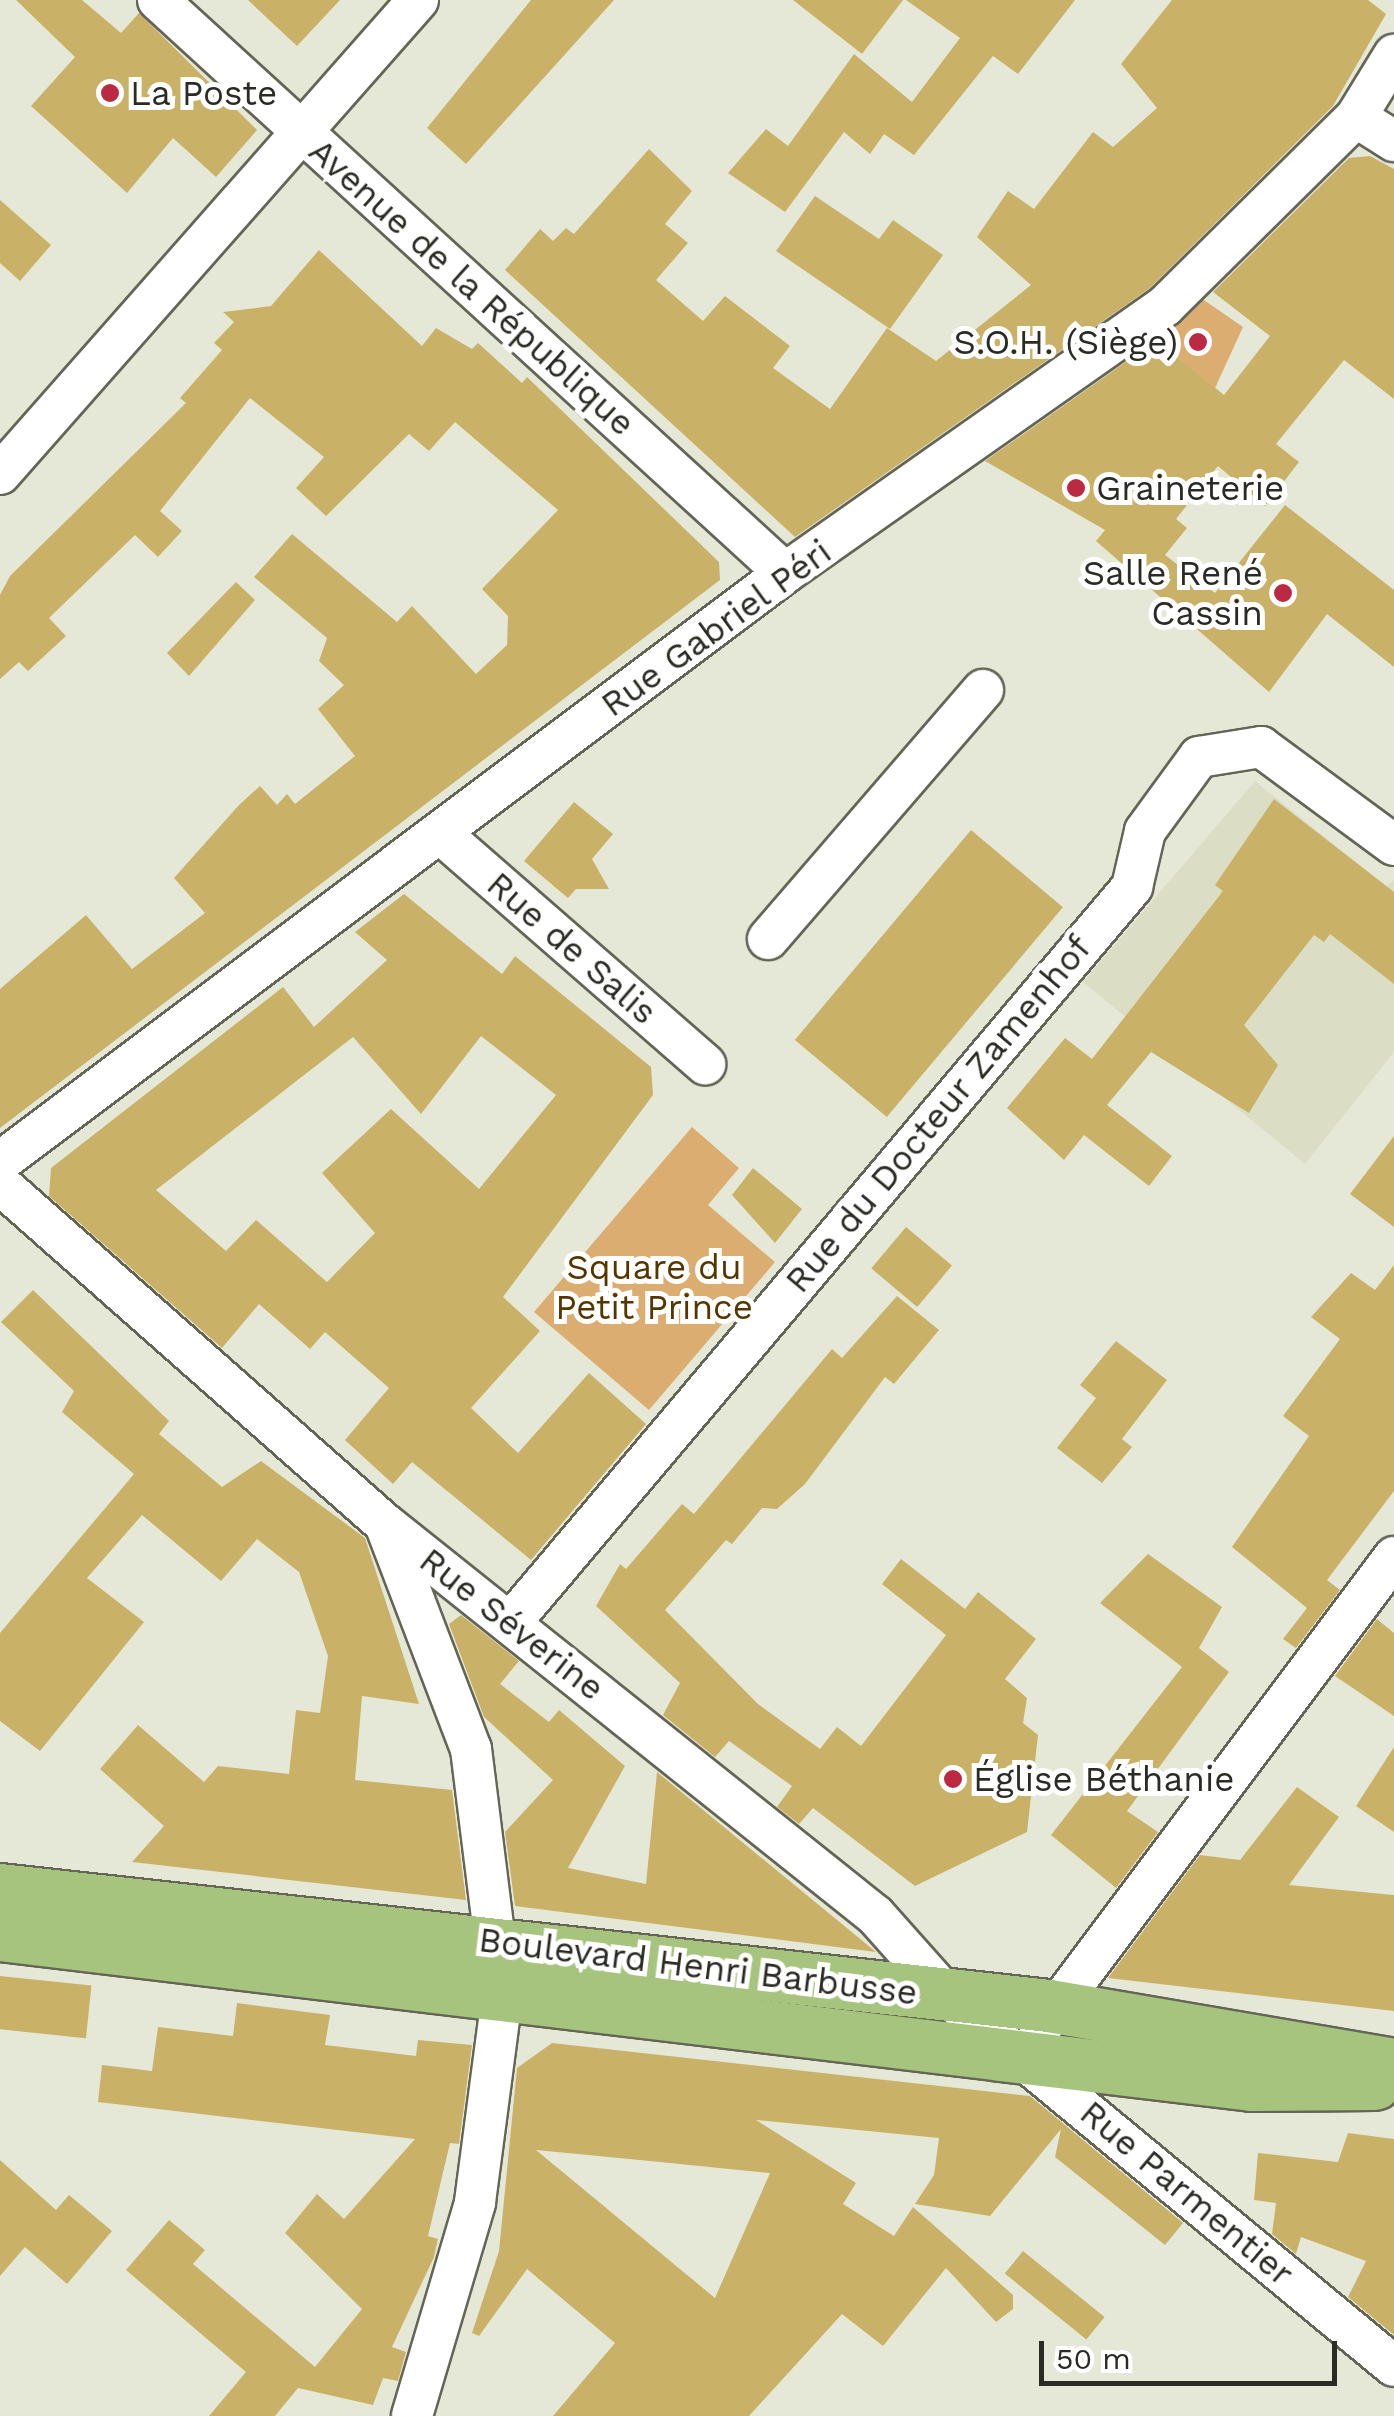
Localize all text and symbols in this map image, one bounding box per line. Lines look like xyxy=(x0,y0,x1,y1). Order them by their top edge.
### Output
place label: La Poste xyxy=(130,72,278,114)
marker: La Poste xyxy=(99,82,121,104)
street label: Avenue de la République xyxy=(300,129,644,445)
place label: S.O.H. (Siège) xyxy=(954,321,1178,363)
marker: S.O.H. (Siège) xyxy=(1187,331,1209,353)
place label: Graineterie xyxy=(1096,467,1284,509)
marker: Graineterie xyxy=(1065,477,1087,499)
street label: Rue Gabriel Péri xyxy=(592,530,840,726)
place label: Salle René Cassin xyxy=(1083,552,1263,634)
marker: Salle René Cassin xyxy=(1272,582,1294,604)
street label: Rue de Salis xyxy=(479,863,665,1033)
street label: Rue du Docteur Zamenhof xyxy=(776,927,1100,1301)
park label: Square du Petit Prince xyxy=(555,1246,753,1328)
street label: Rue Séverine xyxy=(411,1539,613,1709)
place label: Église Béthanie xyxy=(973,1758,1234,1800)
marker: Église Béthanie xyxy=(942,1768,964,1790)
street label: Boulevard Henri Barbusse xyxy=(476,1918,920,2014)
street label: Rue Parmentier xyxy=(1072,2092,1302,2294)
scale bar xyxy=(1044,2321,1342,2383)
text: 50 m xyxy=(1056,2341,1131,2376)

